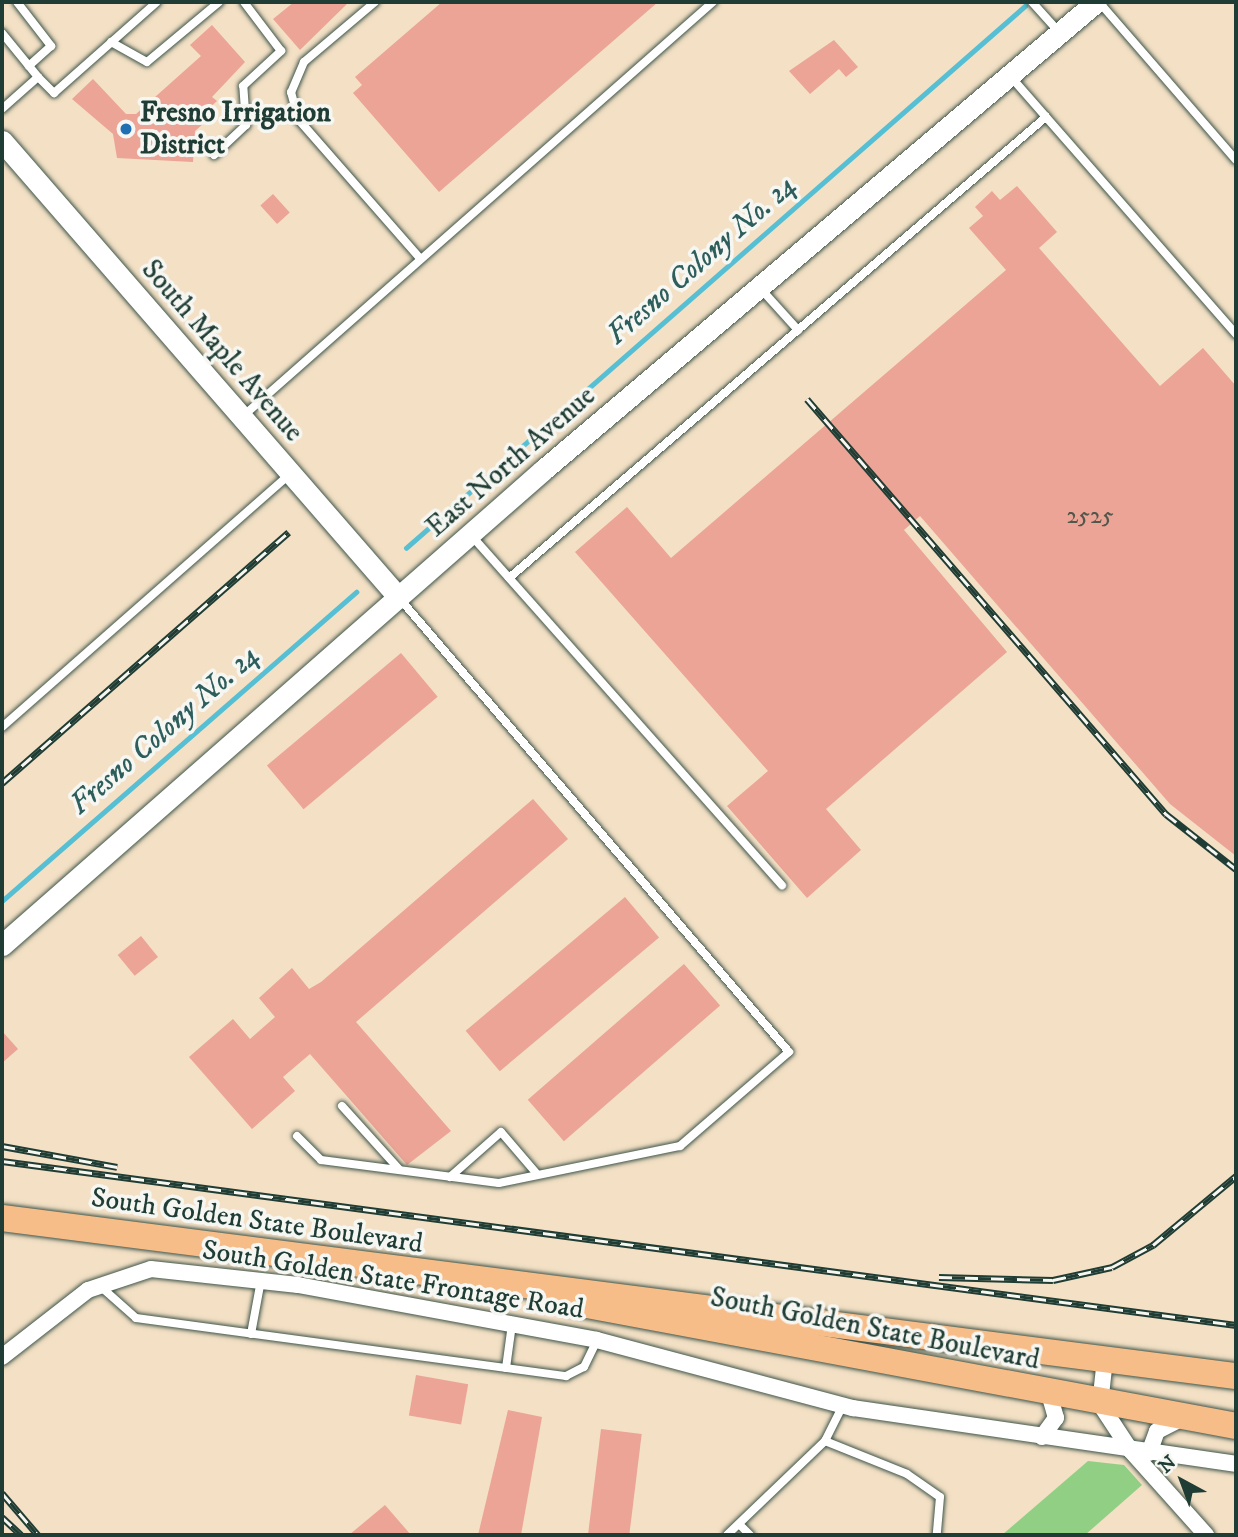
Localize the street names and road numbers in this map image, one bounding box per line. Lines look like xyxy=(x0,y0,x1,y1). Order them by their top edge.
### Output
street label: South Maple Avenue xyxy=(134,253,310,449)
street label: East North Avenue xyxy=(420,380,602,544)
street label: South Golden State Boulevard xyxy=(89,1181,425,1261)
street label: South Golden State Frontage Road xyxy=(200,1233,586,1327)
street label: South Golden State Boulevard xyxy=(708,1281,1042,1377)

